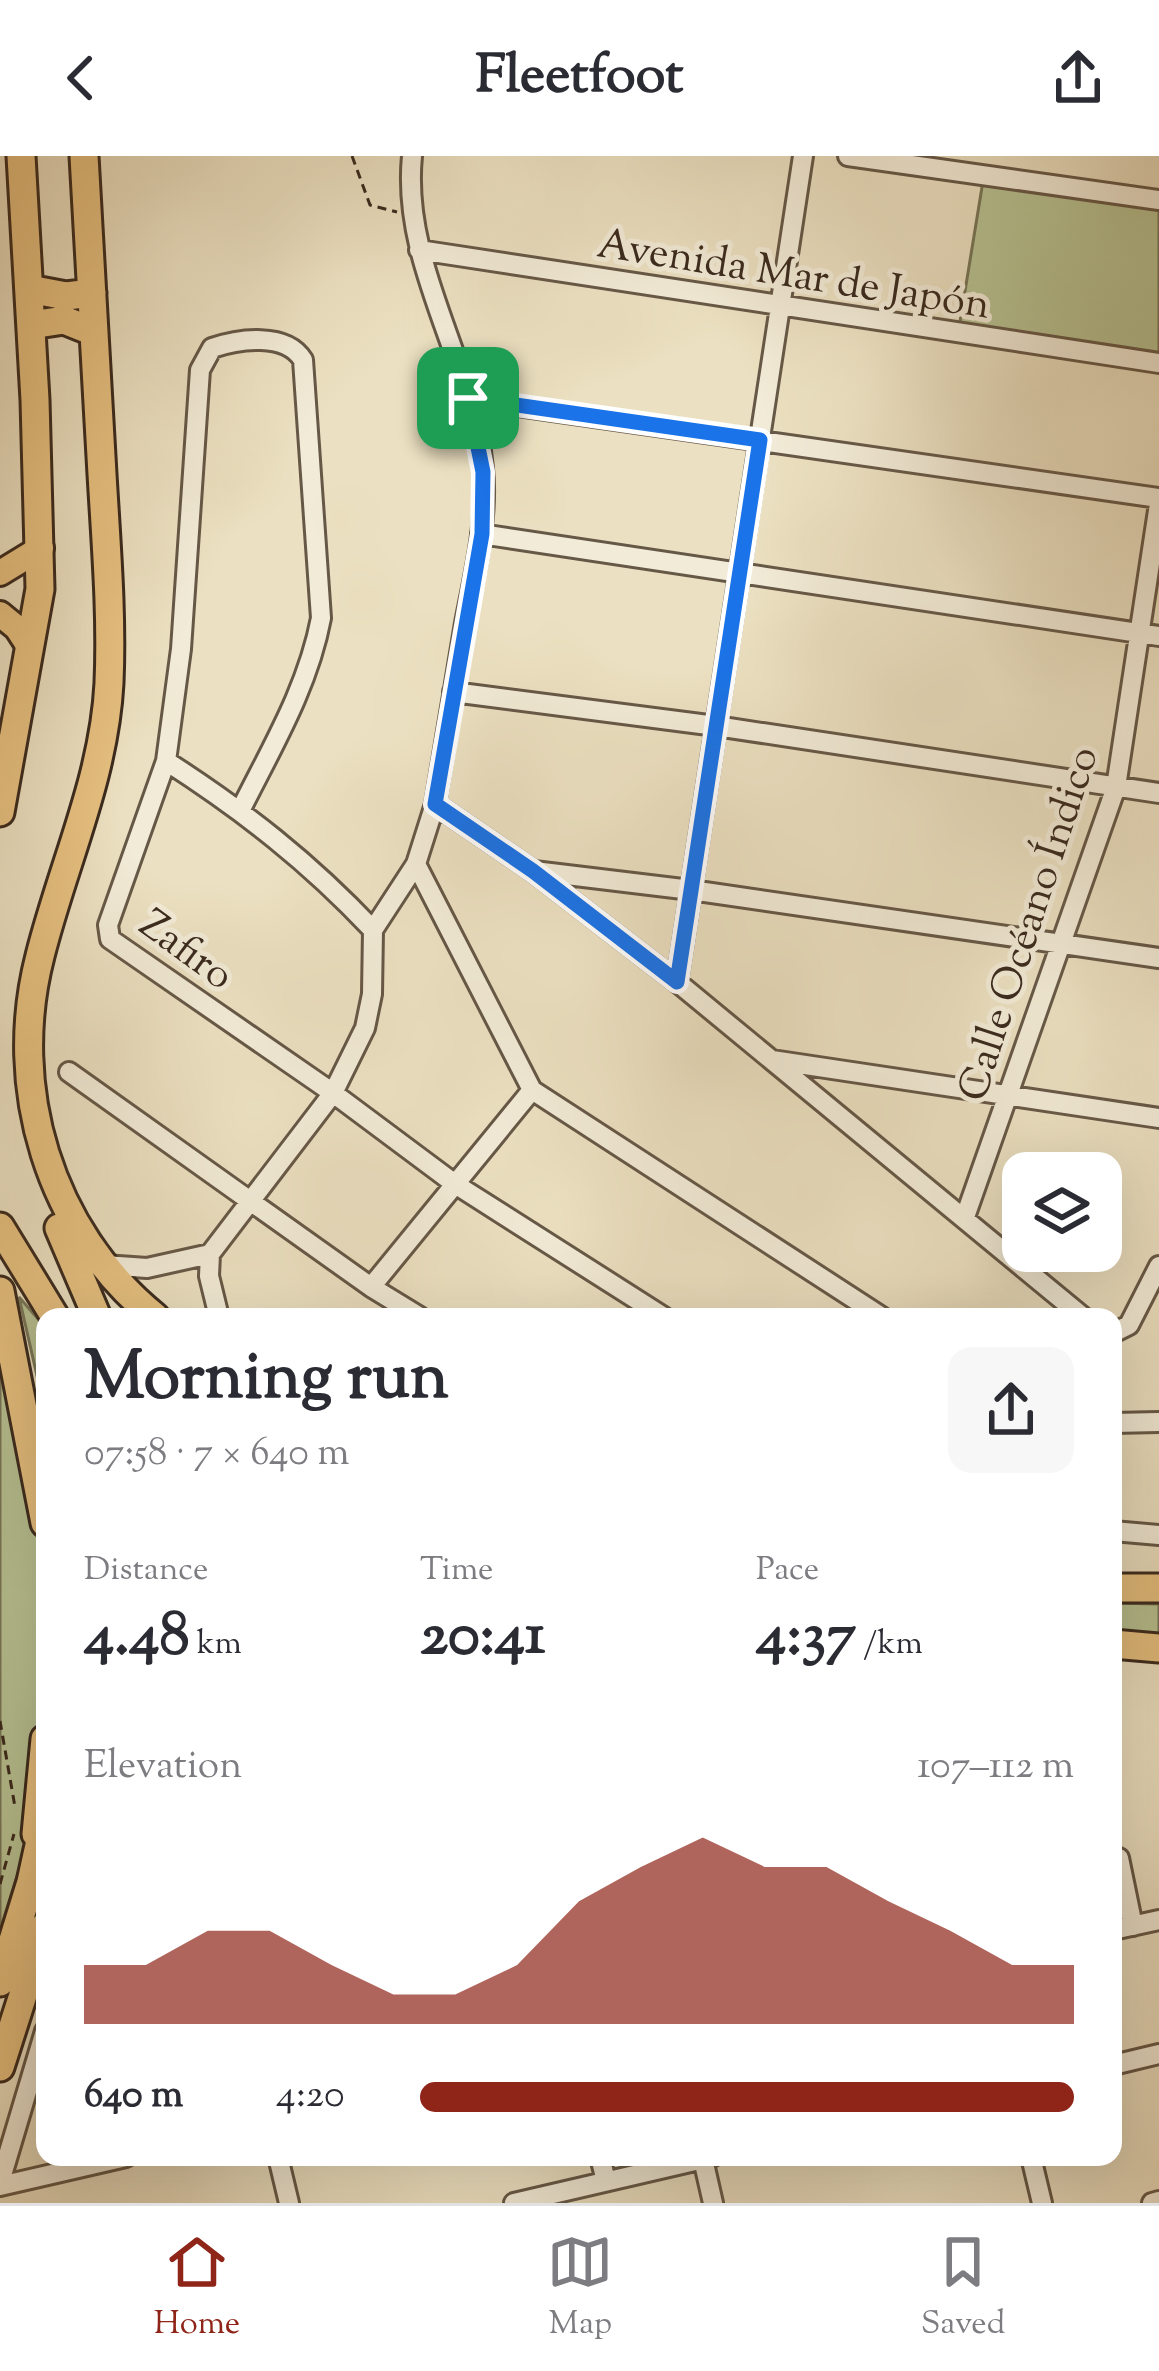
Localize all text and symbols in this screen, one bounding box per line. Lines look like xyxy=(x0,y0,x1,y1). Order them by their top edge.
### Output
text: Fleetfoot xyxy=(476,39,683,117)
icon: back xyxy=(48,45,114,111)
icon: share xyxy=(1045,45,1111,111)
street label: Avenida Mar de Japón xyxy=(593,216,994,338)
pin xyxy=(417,347,519,449)
icon: arrive xyxy=(435,365,501,431)
street label: Calle Océano Índico xyxy=(945,739,1116,1110)
street label: Zafiro xyxy=(125,897,245,1007)
map controls xyxy=(1002,1152,1122,1272)
button: layers xyxy=(1002,1152,1122,1272)
text: Morning run xyxy=(84,1334,449,1429)
button: share xyxy=(948,1347,1074,1473)
text: 07:58 · 7 × 640 m xyxy=(84,1427,349,1483)
text: Distance xyxy=(84,1547,208,1595)
text: Time xyxy=(420,1547,493,1595)
text: Pace xyxy=(756,1547,819,1595)
text: 4.48 xyxy=(84,1595,190,1682)
text: 20:41 xyxy=(420,1595,545,1682)
text: 4:37 xyxy=(756,1595,856,1682)
text: km xyxy=(190,1621,242,1669)
text: /km xyxy=(856,1621,923,1669)
text: Elevation xyxy=(84,1740,242,1796)
text: 107–112 m xyxy=(917,1740,1074,1796)
text: 640 m xyxy=(84,2069,183,2125)
text: 4:20 xyxy=(276,2069,345,2125)
tab: Home xyxy=(154,2229,240,2349)
tab: Map xyxy=(547,2229,613,2349)
tab: Saved xyxy=(921,2229,1005,2349)

